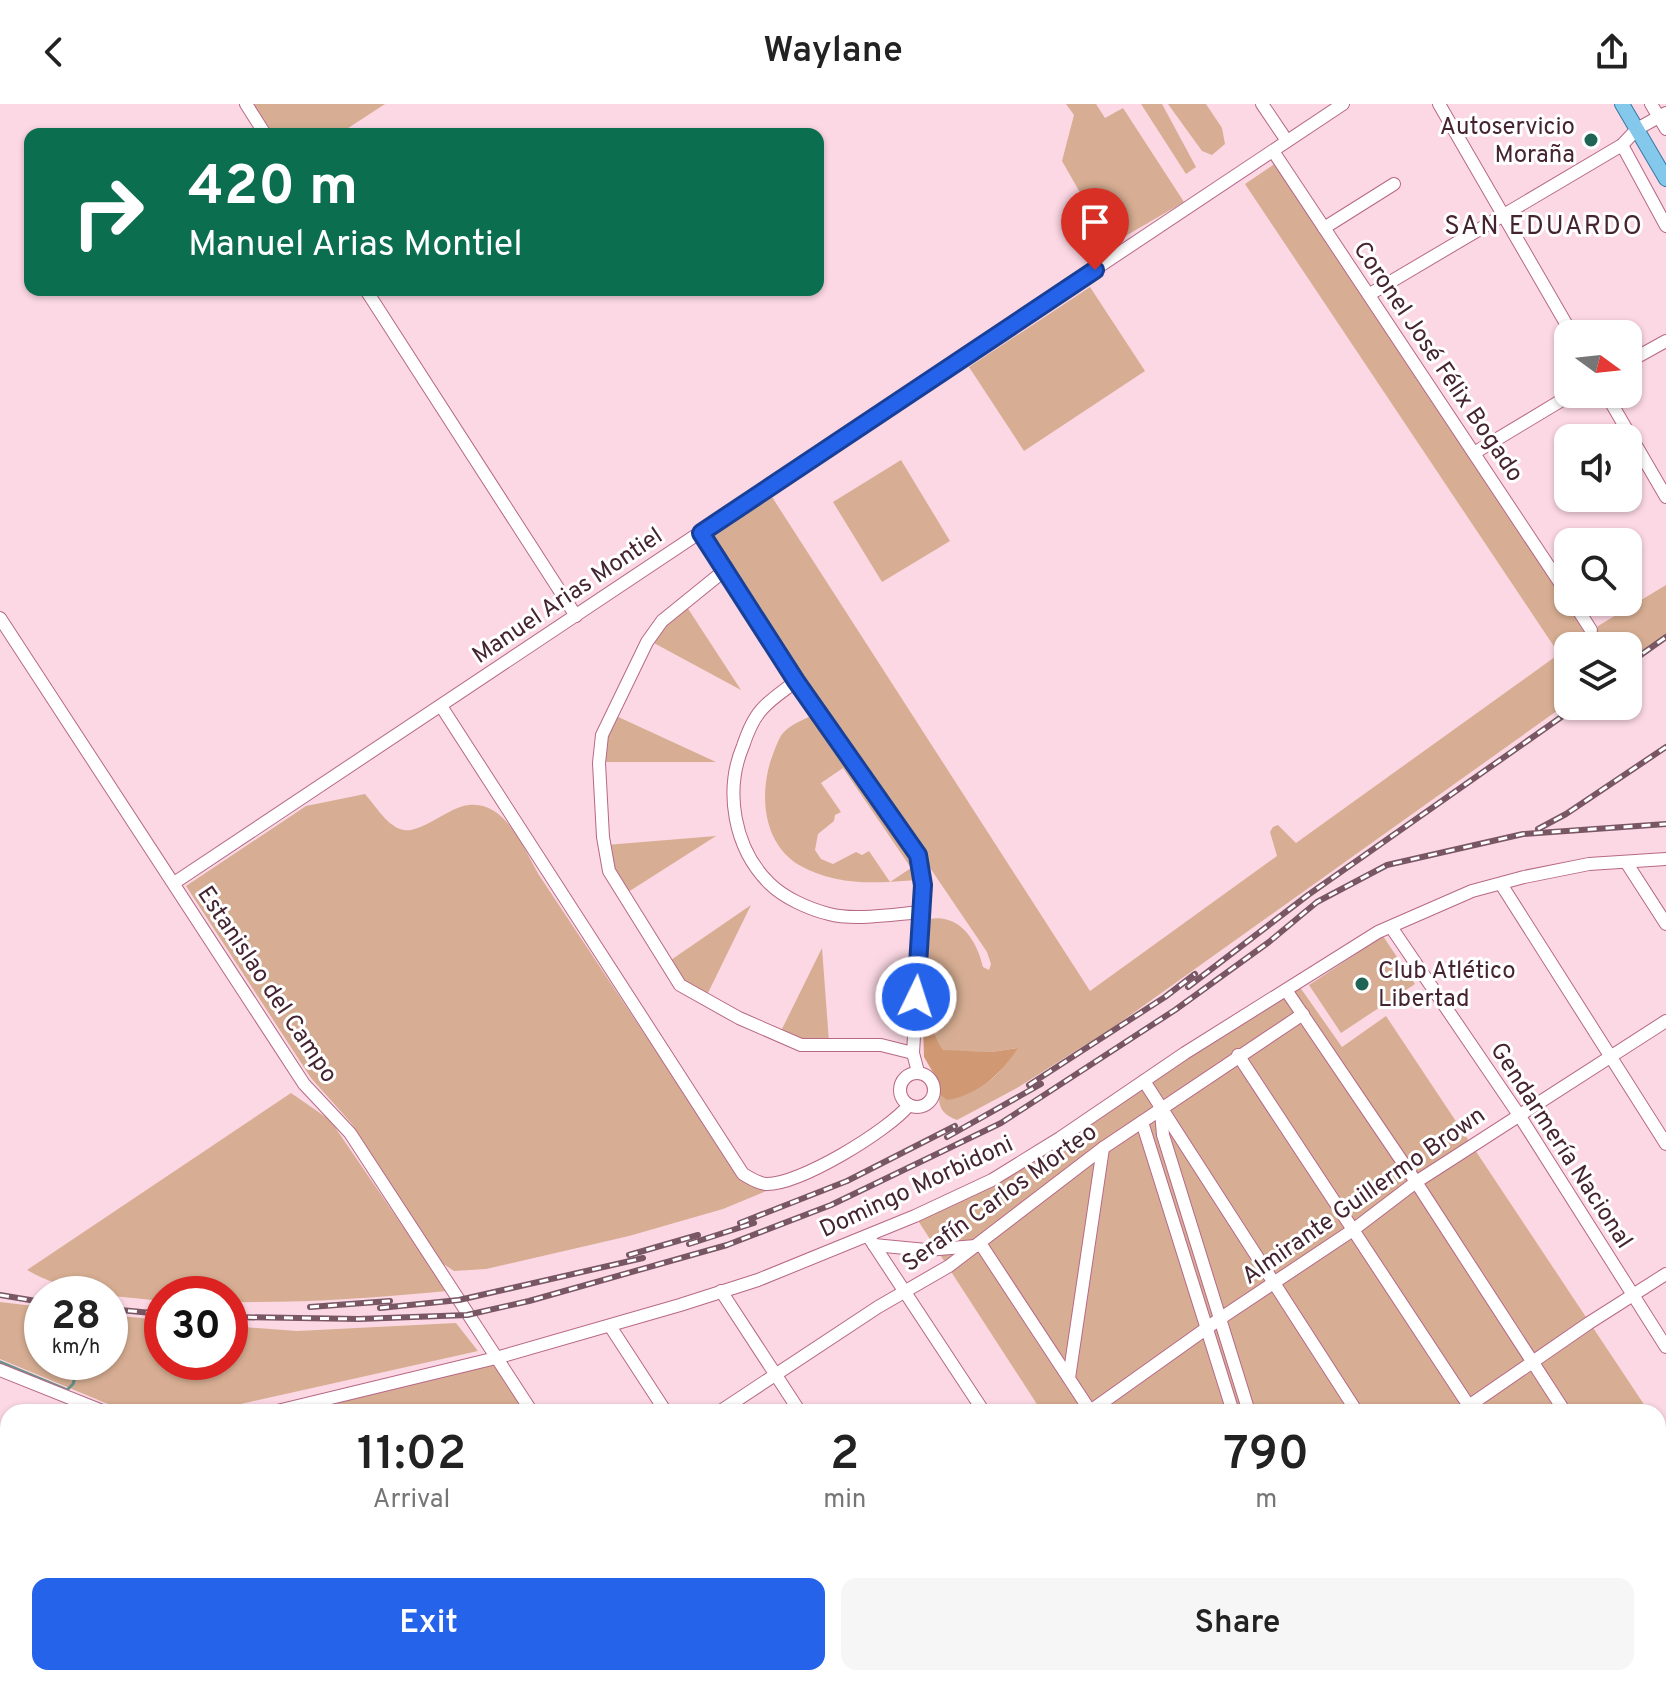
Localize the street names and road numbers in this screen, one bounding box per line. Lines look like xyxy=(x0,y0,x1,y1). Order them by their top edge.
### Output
street label: Coronel José Félix Bogado xyxy=(1346,236,1529,488)
street label: Manuel Arias Montiel xyxy=(467,522,669,671)
street label: Estanislao del Campo xyxy=(189,881,343,1089)
street label: Gendarmería Nacional xyxy=(1482,1037,1638,1255)
street label: Almirante Guillermo Brown xyxy=(1237,1101,1492,1292)
street label: Serafín Carlos Morteo xyxy=(897,1118,1104,1279)
street label: Domingo Morbidoni xyxy=(815,1130,1018,1246)

